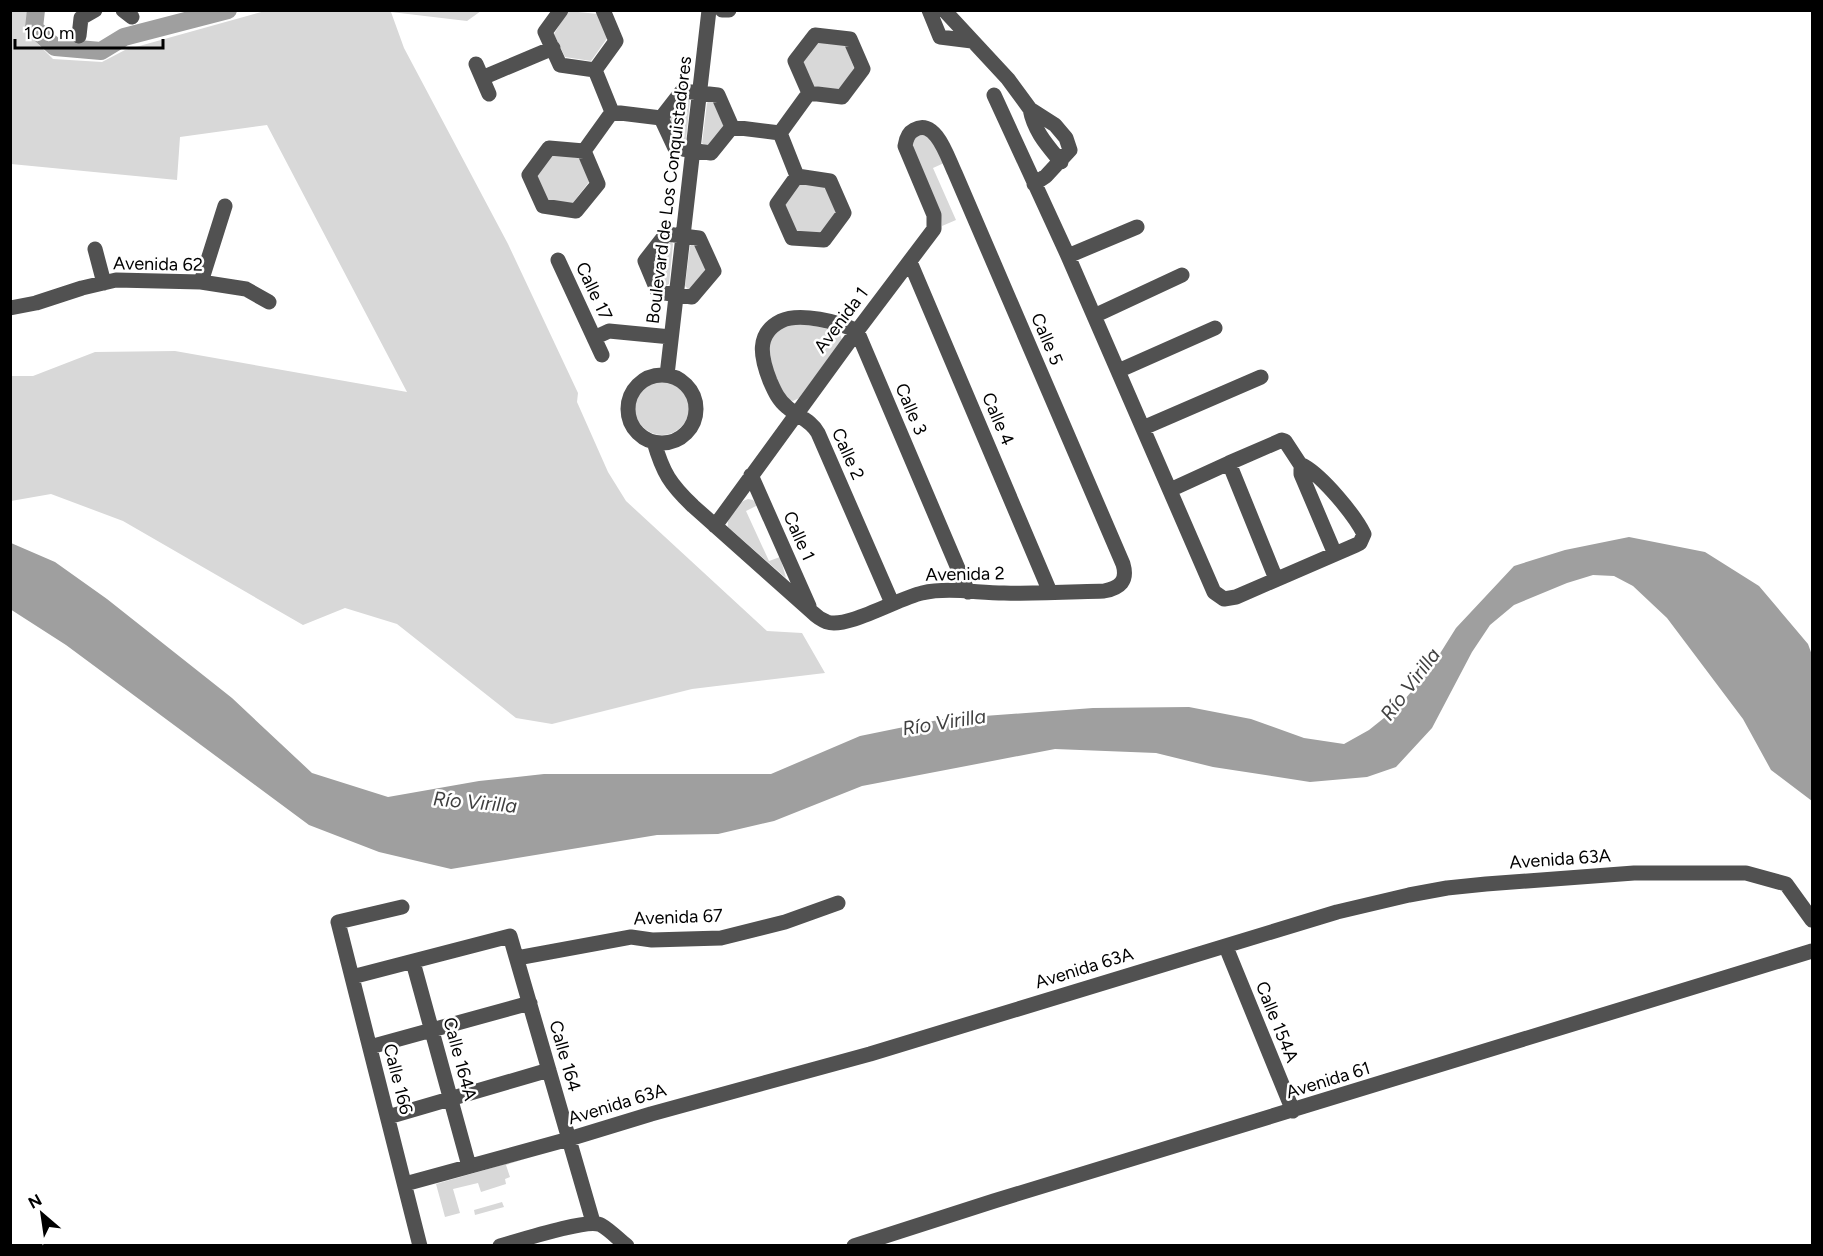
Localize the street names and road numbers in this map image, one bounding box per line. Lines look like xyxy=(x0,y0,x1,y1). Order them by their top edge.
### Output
street label: Boulevard de Los Conquistadores xyxy=(642,55,696,325)
street label: Avenida 62 xyxy=(113,252,203,276)
street label: Calle 17 xyxy=(571,259,617,324)
street label: Avenida 1 xyxy=(809,283,873,357)
street label: Calle 5 xyxy=(1026,310,1068,368)
street label: Calle 3 xyxy=(890,380,932,438)
street label: Calle 4 xyxy=(977,389,1019,449)
street label: Calle 2 xyxy=(827,425,869,483)
street label: Calle 1 xyxy=(778,508,820,564)
street label: Avenida 2 xyxy=(925,562,1005,586)
street label: Avenida 63A xyxy=(1509,844,1611,874)
street label: Avenida 67 xyxy=(633,904,723,930)
street label: Avenida 63A xyxy=(1032,943,1136,993)
street label: Calle 154A xyxy=(1251,978,1303,1066)
street label: Calle 164A xyxy=(438,1015,482,1103)
street label: Calle 164 xyxy=(544,1018,586,1094)
street label: Calle 166 xyxy=(379,1041,417,1117)
street label: Avenida 61 xyxy=(1283,1057,1373,1103)
street label: Avenida 63A xyxy=(565,1079,669,1129)

